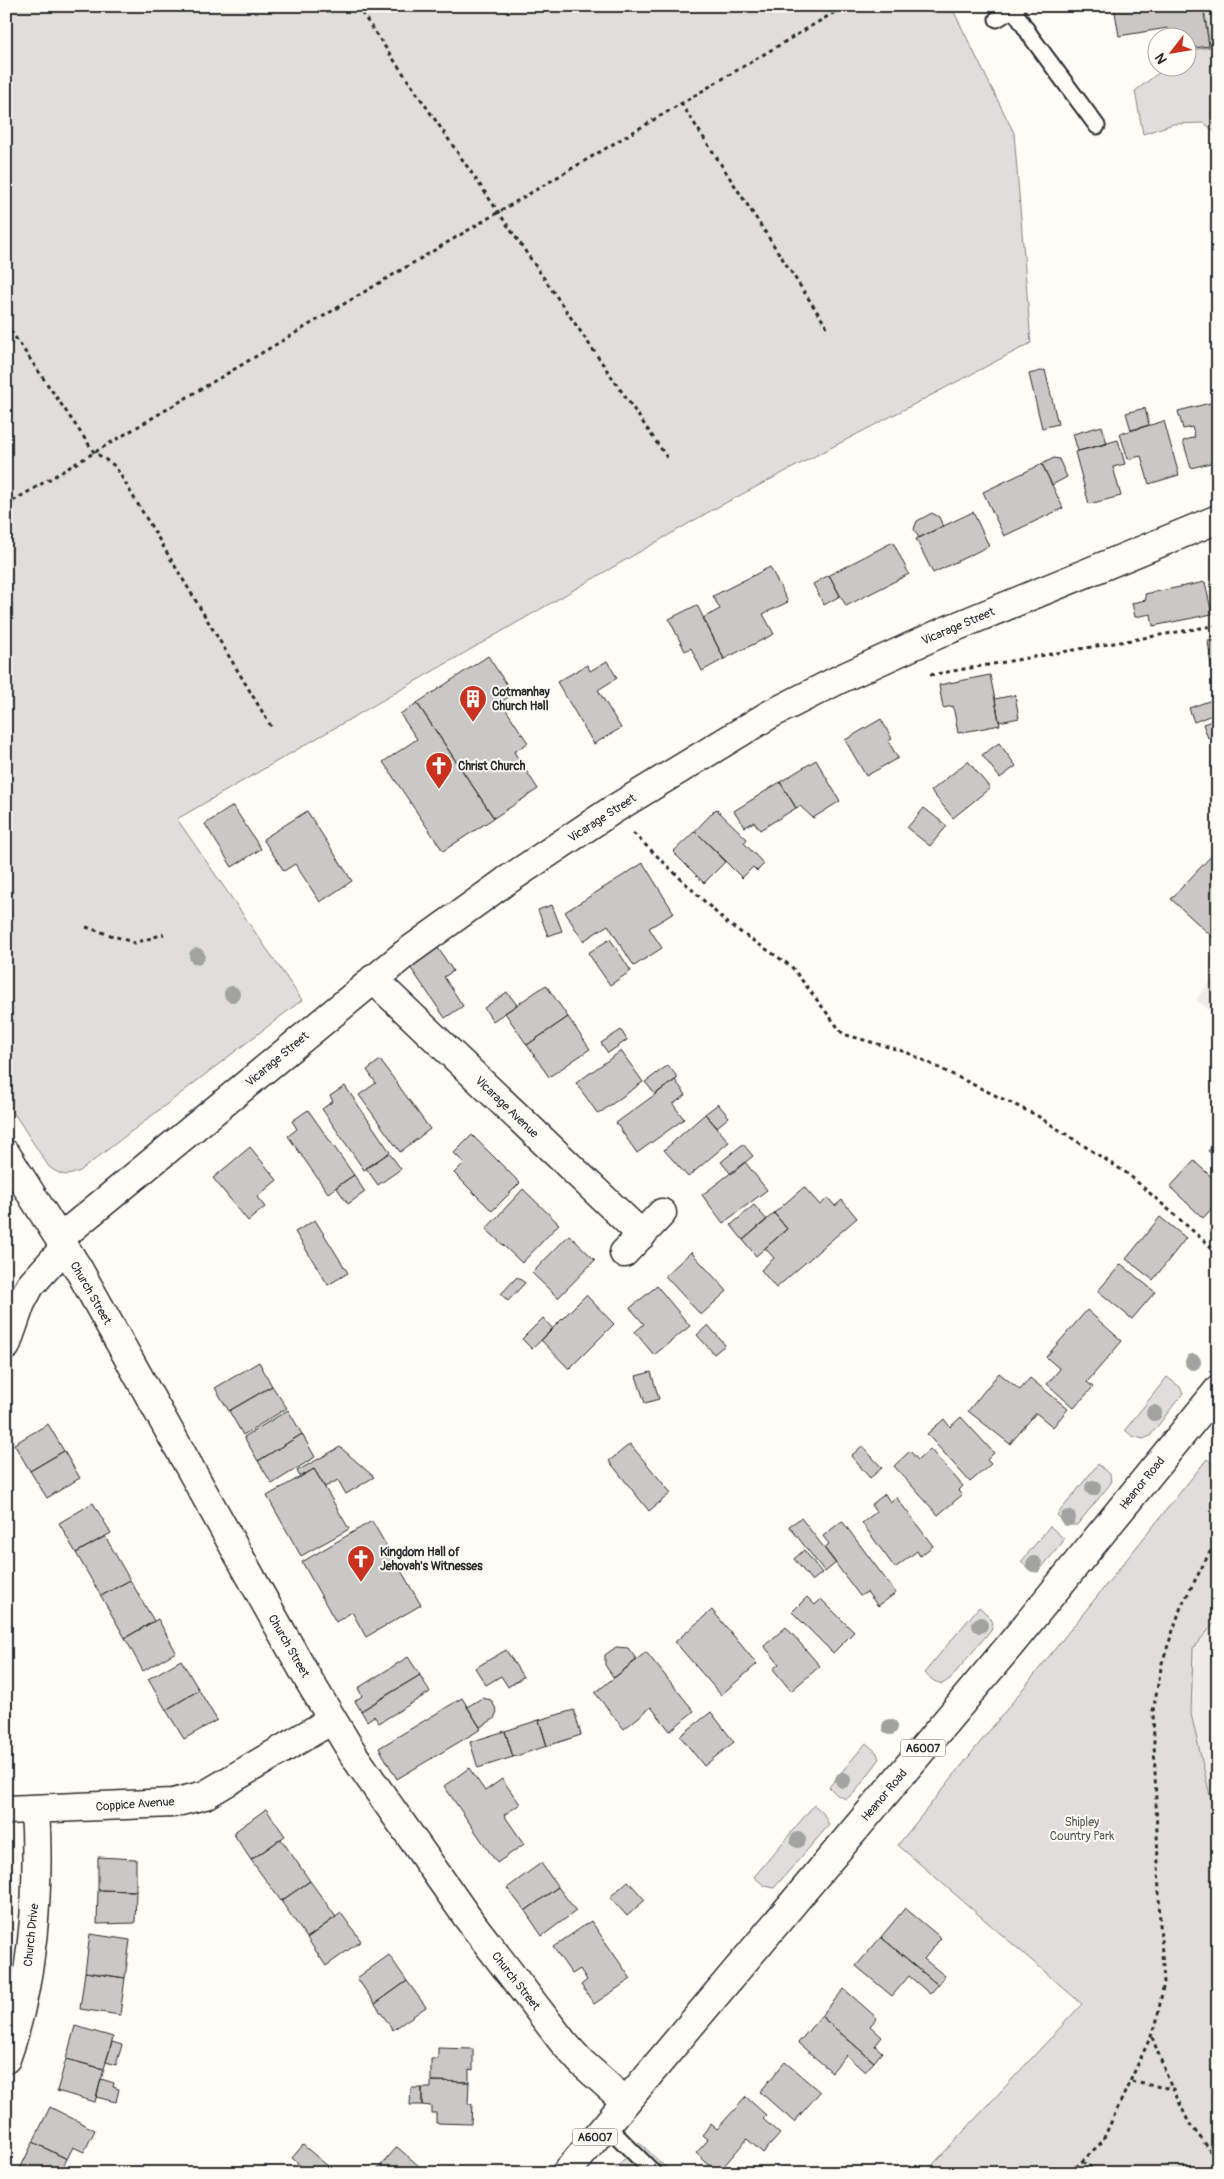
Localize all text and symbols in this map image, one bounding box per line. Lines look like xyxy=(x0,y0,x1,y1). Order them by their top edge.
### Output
north arrow xyxy=(1146,28,1196,78)
text: N xyxy=(1152,50,1171,67)
street label: Vicarage Street xyxy=(919,604,997,649)
building icon: Cotmanhay Church Hall xyxy=(458,684,488,723)
place label: Cotmanhay Church Hall xyxy=(492,685,551,714)
church icon: Christ Church xyxy=(424,751,454,790)
place label: Christ Church xyxy=(458,759,526,774)
street label: Vicarage Street xyxy=(565,791,639,846)
street label: Vicarage Street xyxy=(243,1028,312,1090)
street label: Vicarage Avenue xyxy=(472,1073,542,1141)
street label: Church Street xyxy=(67,1259,115,1328)
street label: Heanor Road xyxy=(1117,1454,1168,1513)
church icon: Kingdom Hall of Jehovah's Witnesses xyxy=(346,1544,376,1583)
place label: Kingdom Hall of Jehovah's Witnesses xyxy=(380,1545,483,1574)
street label: Church Street xyxy=(265,1612,313,1681)
road number: A6007 xyxy=(900,1740,946,1756)
street label: Heanor Road xyxy=(858,1766,911,1824)
street label: Coppice Avenue xyxy=(95,1794,175,1815)
park label: Shipley Country Park xyxy=(1050,1815,1114,1844)
street label: Church Drive xyxy=(21,1903,42,1967)
street label: Church Street xyxy=(488,1949,543,2014)
road number: A6007 xyxy=(572,2128,618,2146)

